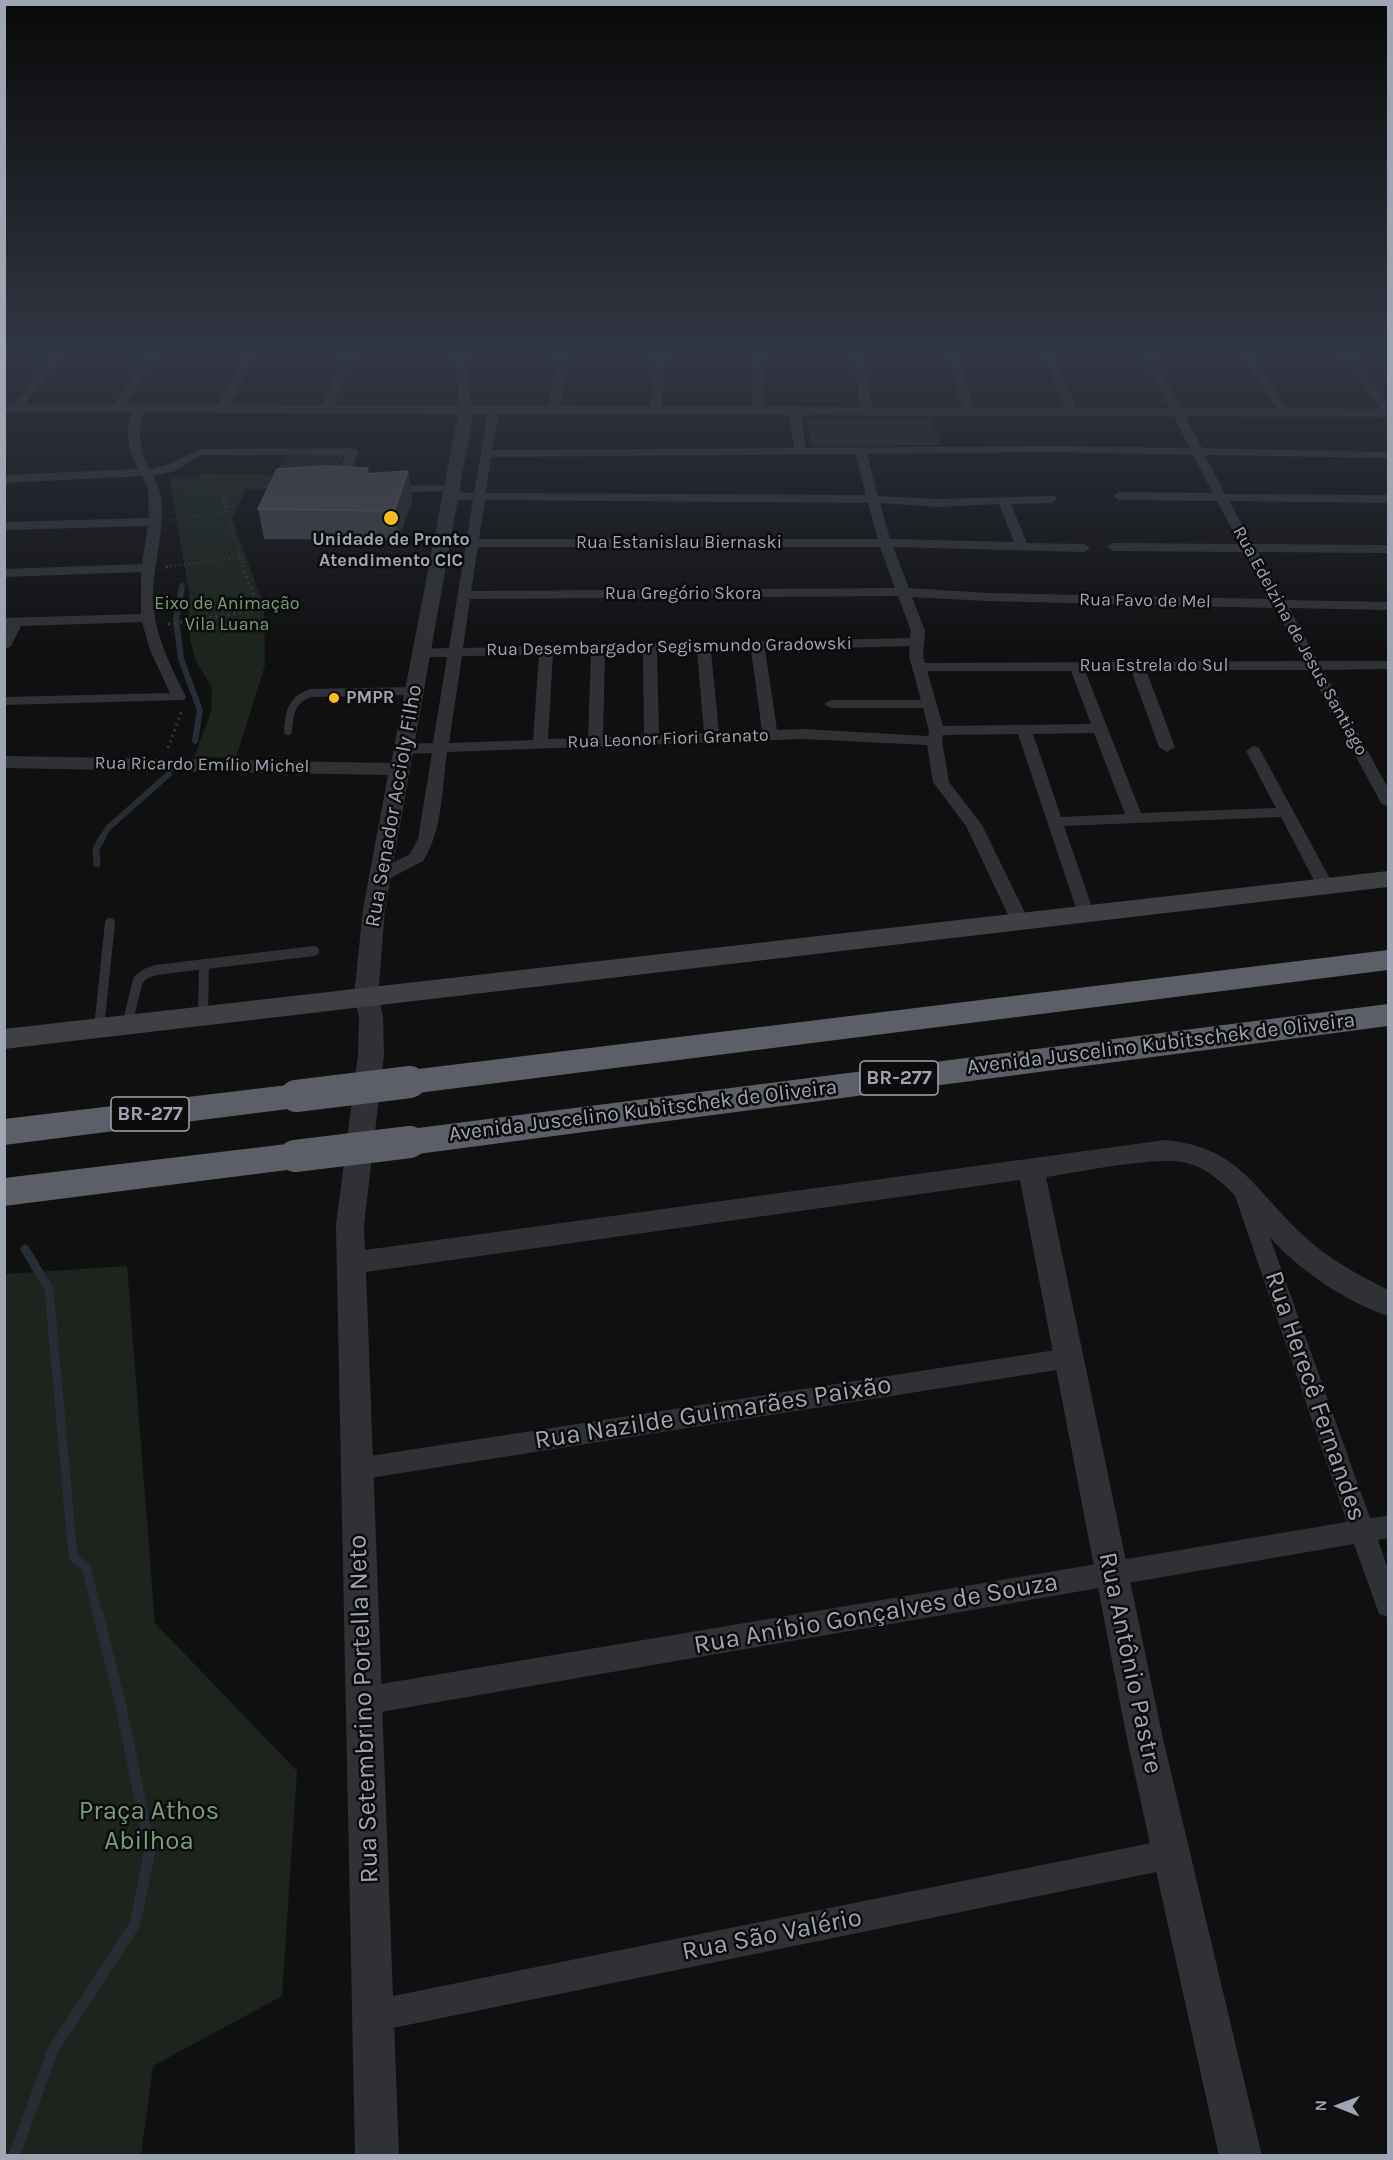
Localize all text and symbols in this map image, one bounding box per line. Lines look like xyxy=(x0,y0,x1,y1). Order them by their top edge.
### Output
marker: Unidade de Pronto Atendimento CIC xyxy=(382,509,400,527)
street label: Rua Edelzina de Jesus Santiago xyxy=(1228,523,1372,759)
place label: Unidade de Pronto Atendimento CIC xyxy=(312,529,470,572)
street label: Rua Estanislau Biernaski xyxy=(576,532,782,554)
street label: Rua Gregório Skora xyxy=(605,583,761,605)
street label: Rua Favo de Mel xyxy=(1079,589,1211,613)
park label: Eixo de Animação Vila Luana xyxy=(154,593,300,636)
street label: Rua Desembargador Segismundo Gradowski xyxy=(486,633,852,661)
street label: Rua Estrela do Sul xyxy=(1079,655,1229,677)
street label: Rua Senador Accioly Filho xyxy=(360,683,428,929)
place label: PMPR xyxy=(346,687,394,709)
marker: PMPR xyxy=(327,691,341,705)
street label: Rua Leonor Fiori Granato xyxy=(567,725,769,753)
street label: Rua Ricardo Emílio Michel xyxy=(94,752,310,778)
street label: Avenida Juscelino Kubitschek de Oliveira xyxy=(965,1008,1357,1080)
road number: BR-277 xyxy=(860,1061,938,1095)
street label: Avenida Juscelino Kubitschek de Oliveira xyxy=(447,1075,839,1147)
road number: BR-277 xyxy=(111,1097,189,1131)
street label: Rua Herecê Fernandes xyxy=(1258,1267,1372,1525)
street label: Rua Nazilde Guimarães Paixão xyxy=(532,1369,894,1457)
street label: Rua Setembrino Portella Neto xyxy=(342,1534,386,1884)
street label: Rua Antônio Pastre xyxy=(1091,1549,1169,1777)
street label: Rua Aníbio Gonçalves de Souza xyxy=(691,1567,1061,1661)
park label: Praça Athos Abilhoa xyxy=(79,1796,219,1858)
street label: Rua São Valério xyxy=(679,1902,865,1968)
north arrow xyxy=(1309,2076,1369,2136)
text: N xyxy=(1311,2100,1330,2112)

